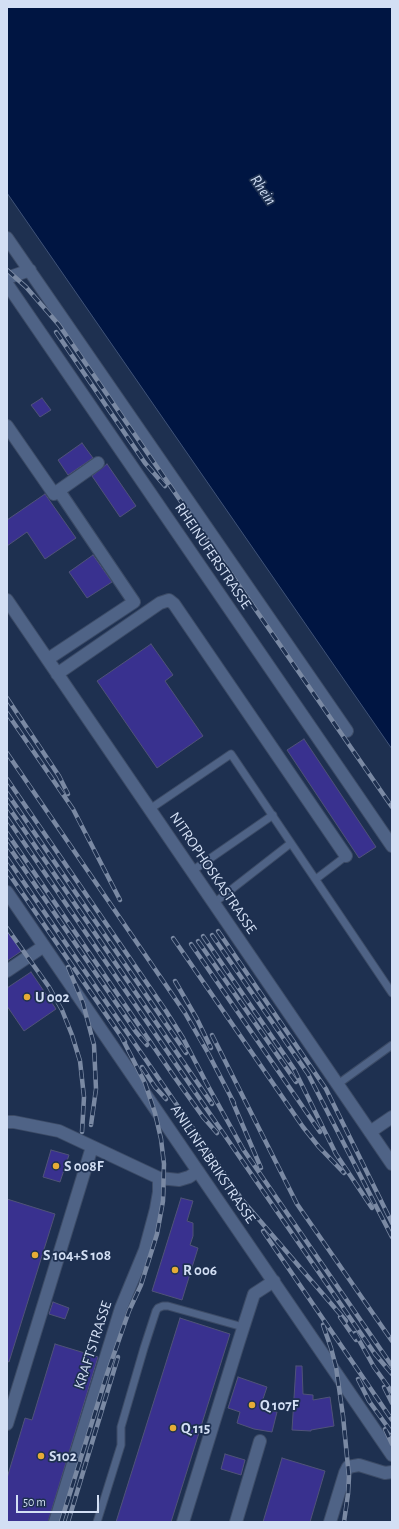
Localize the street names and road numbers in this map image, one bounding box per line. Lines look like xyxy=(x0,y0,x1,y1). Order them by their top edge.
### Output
street label: RHEINUFERSTRASSE xyxy=(171,500,255,612)
street label: NITROPHOSKASTRASSE xyxy=(166,809,260,937)
street label: ANILINFABRIKSTRASSE xyxy=(167,1101,259,1227)
street label: KRAFTSTRASSE xyxy=(70,1299,116,1391)

